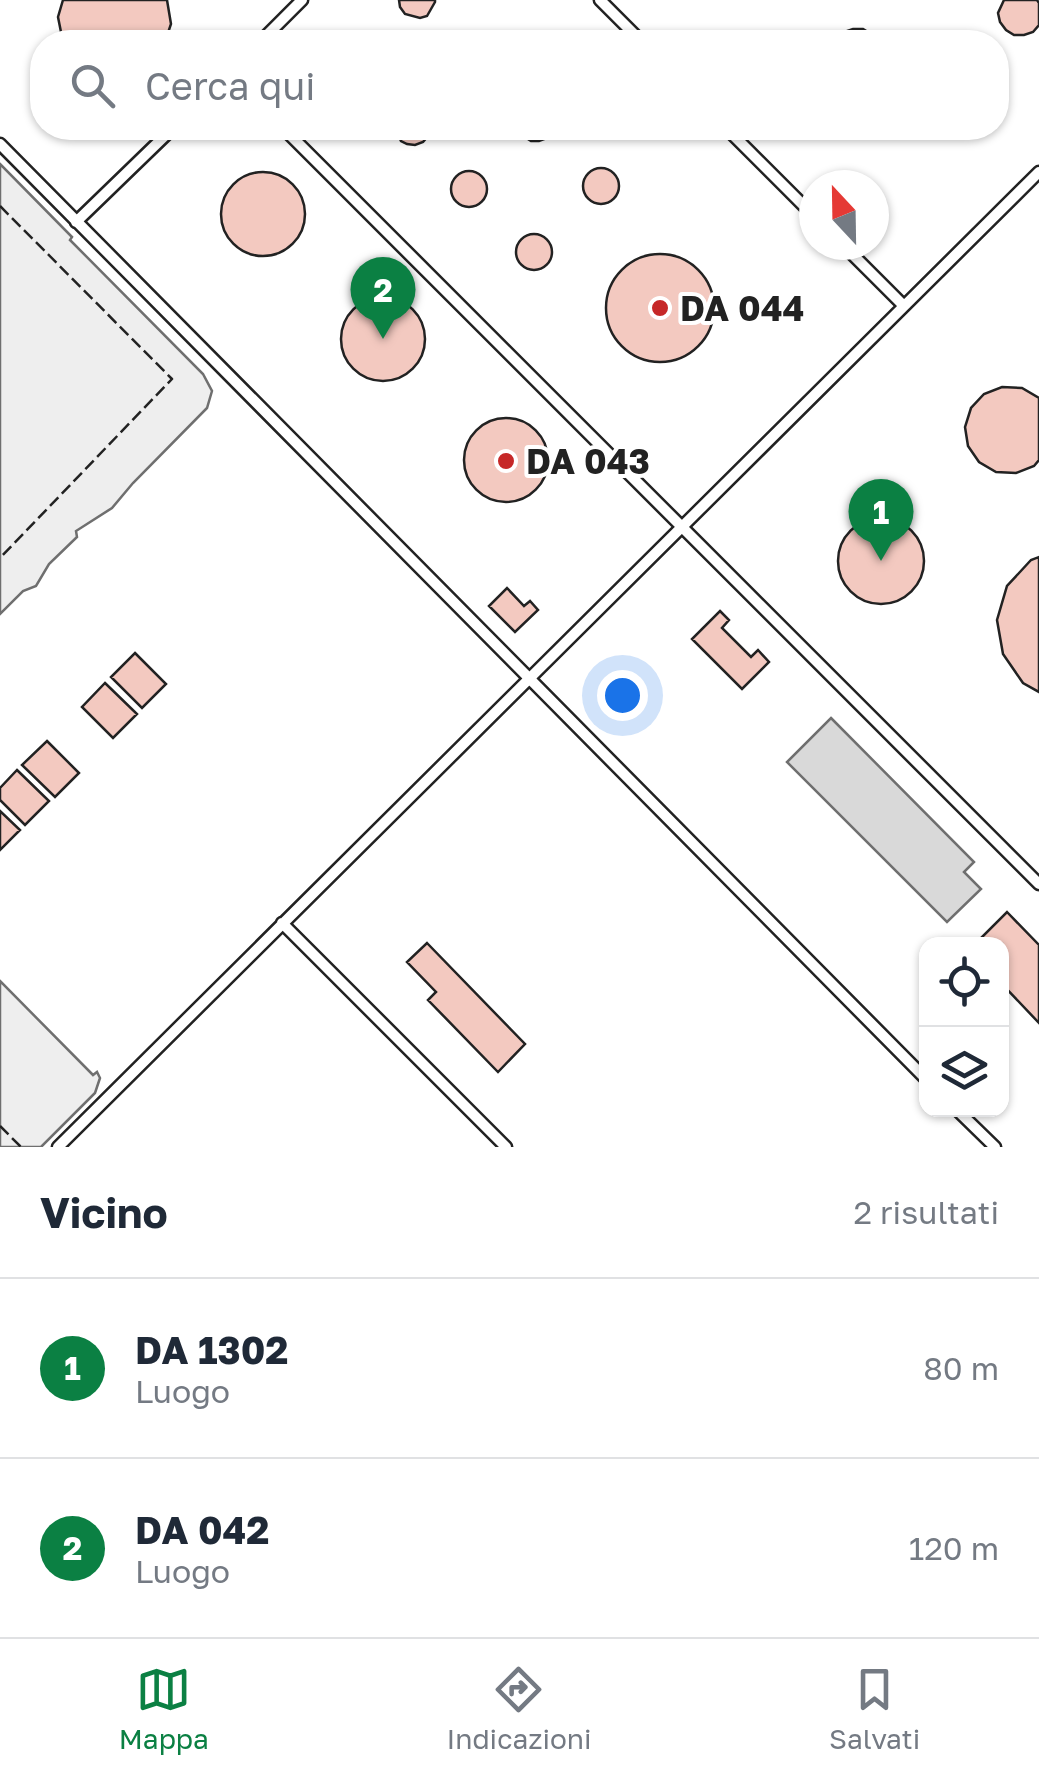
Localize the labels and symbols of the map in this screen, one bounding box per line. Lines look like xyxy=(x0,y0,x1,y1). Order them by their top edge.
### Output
north arrow xyxy=(799,170,889,260)
pin: 2 xyxy=(350,256,416,339)
place label: DA 044 xyxy=(680,287,804,329)
marker: DA 044 xyxy=(649,297,671,319)
place label: DA 043 xyxy=(526,440,650,482)
marker: DA 043 xyxy=(495,450,517,472)
pin: 1 xyxy=(848,478,914,561)
your location xyxy=(597,670,648,721)

